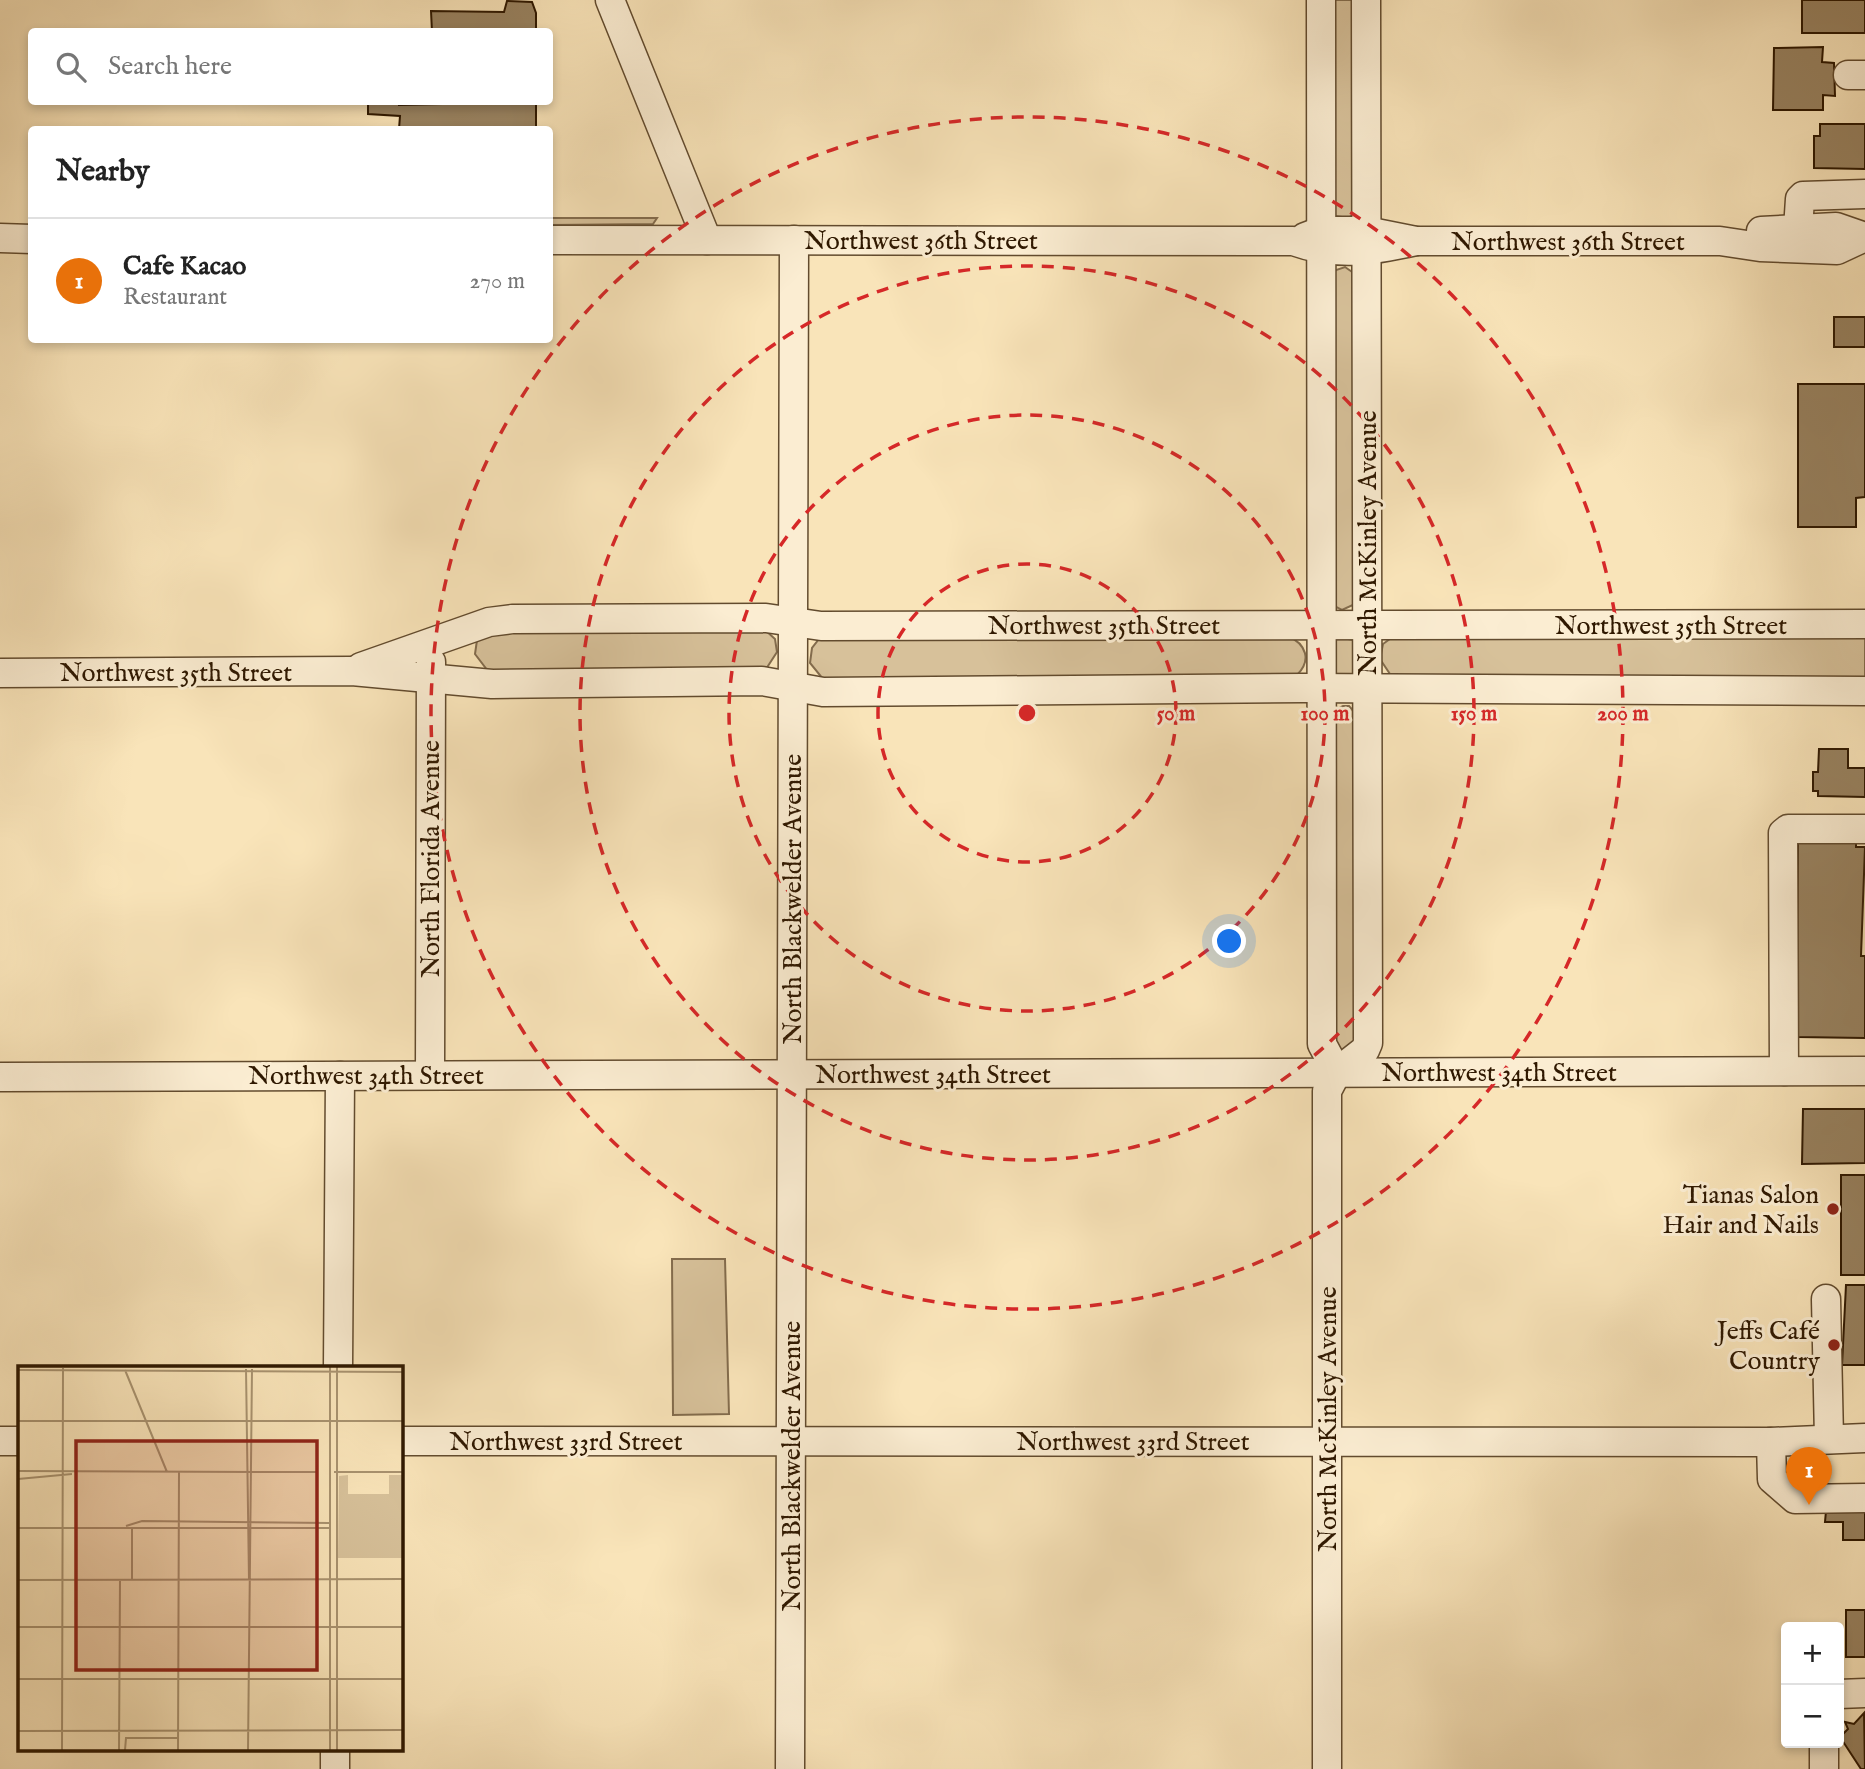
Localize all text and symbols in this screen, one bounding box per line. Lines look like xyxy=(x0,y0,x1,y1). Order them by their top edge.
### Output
search box xyxy=(28,28,553,105)
icon: search xyxy=(52,48,90,86)
text: Search here xyxy=(108,50,232,83)
text: Nearby xyxy=(56,153,149,191)
street label: Northwest 36th Street xyxy=(804,225,1038,258)
street label: Northwest 36th Street xyxy=(1451,226,1685,259)
text: Cafe Kacao xyxy=(123,250,246,283)
text: 1 xyxy=(75,267,83,296)
text: 270 m xyxy=(470,267,525,296)
text: Restaurant xyxy=(123,283,227,312)
street label: North McKinley Avenue xyxy=(1352,410,1385,676)
street label: Northwest 35th Street xyxy=(988,610,1220,643)
street label: Northwest 35th Street xyxy=(1555,610,1787,643)
street label: Northwest 35th Street xyxy=(60,657,292,690)
centre of rings xyxy=(1015,701,1039,725)
text: 50 m xyxy=(1157,701,1196,728)
text: 100 m xyxy=(1300,701,1350,728)
text: 150 m xyxy=(1451,701,1498,728)
text: 200 m xyxy=(1597,701,1649,728)
street label: North Florida Avenue xyxy=(415,740,448,978)
street label: North Blackwelder Avenue xyxy=(777,754,810,1044)
your location xyxy=(1212,924,1246,958)
street label: Northwest 34th Street xyxy=(1381,1057,1617,1090)
street label: Northwest 34th Street xyxy=(815,1059,1051,1092)
street label: Northwest 34th Street xyxy=(248,1060,484,1093)
place label: Tianas Salon Hair and Nails xyxy=(1662,1179,1819,1242)
marker: Tianas Salon Hair and Nails xyxy=(1825,1201,1841,1217)
street label: North McKinley Avenue xyxy=(1312,1286,1345,1552)
place label: Jeffs Café Country xyxy=(1714,1315,1820,1378)
street label: North Blackwelder Avenue xyxy=(776,1321,809,1611)
marker: Jeffs Café Country xyxy=(1826,1337,1842,1353)
inset map xyxy=(18,1366,402,1752)
street label: Northwest 33rd Street xyxy=(449,1426,683,1459)
street label: Northwest 33rd Street xyxy=(1016,1426,1250,1459)
pin: 1 xyxy=(1786,1447,1832,1505)
map controls xyxy=(1781,1622,1844,1748)
button: + xyxy=(1781,1622,1844,1685)
button: − xyxy=(1781,1685,1844,1748)

